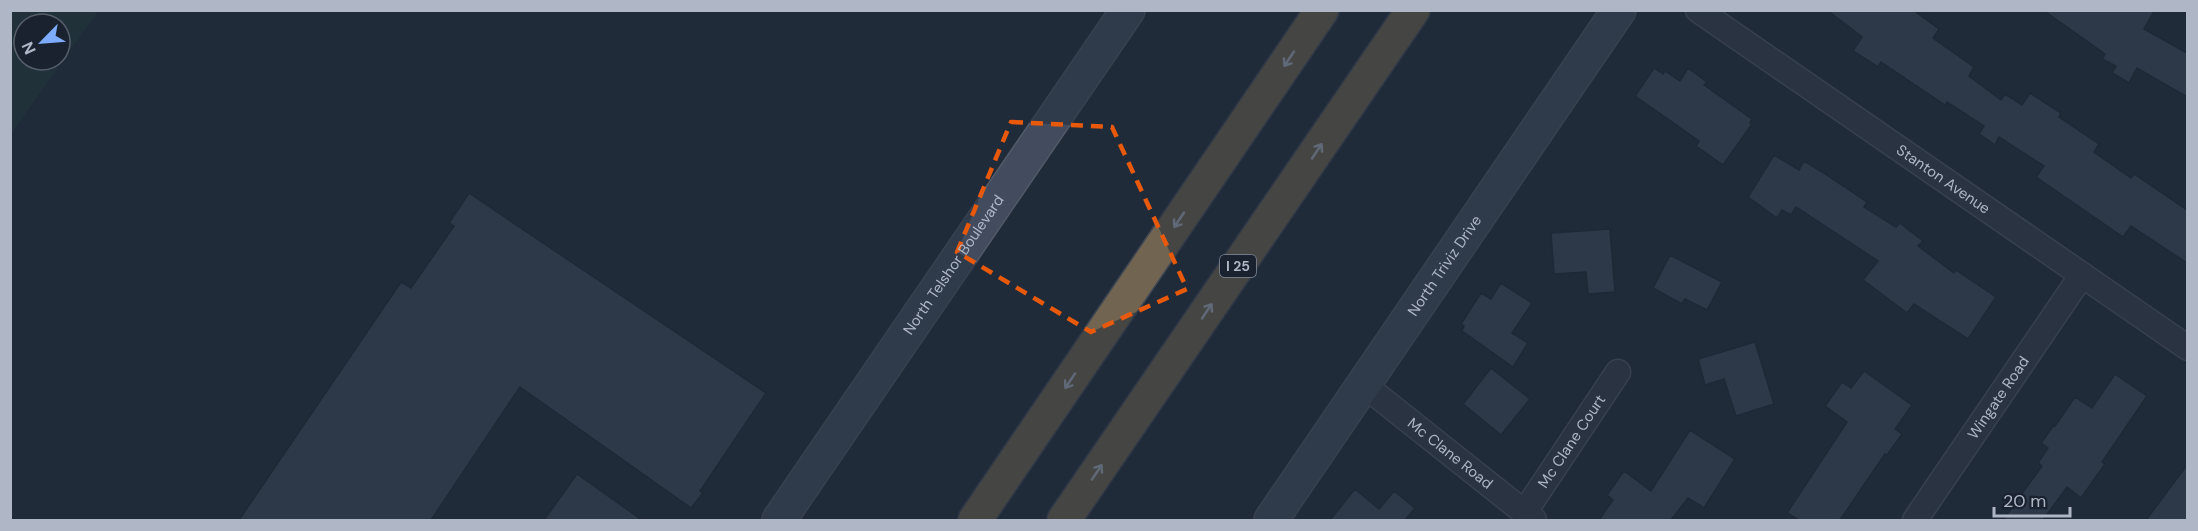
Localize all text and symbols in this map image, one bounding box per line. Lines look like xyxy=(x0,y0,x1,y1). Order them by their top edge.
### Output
north arrow xyxy=(12,12,72,72)
text: N xyxy=(17,38,41,58)
one-way arrow xyxy=(1283,50,1295,67)
street label: Stanton Avenue xyxy=(1893,140,1994,219)
one-way arrow xyxy=(1311,143,1323,159)
street label: North Telshor Boulevard xyxy=(899,191,1008,339)
one-way arrow xyxy=(1173,211,1185,228)
street label: North Triviz Drive xyxy=(1403,211,1486,320)
road number: I 25 xyxy=(1220,255,1256,277)
one-way arrow xyxy=(1201,304,1213,320)
street label: Wingate Road xyxy=(1963,352,2034,443)
one-way arrow xyxy=(1063,373,1076,390)
street label: Mc Clane Court xyxy=(1533,391,1610,492)
street label: Mc Clane Road xyxy=(1403,413,1497,493)
one-way arrow xyxy=(1091,465,1103,481)
scale bar xyxy=(1994,480,2070,518)
text: 20 m xyxy=(2003,489,2046,513)

